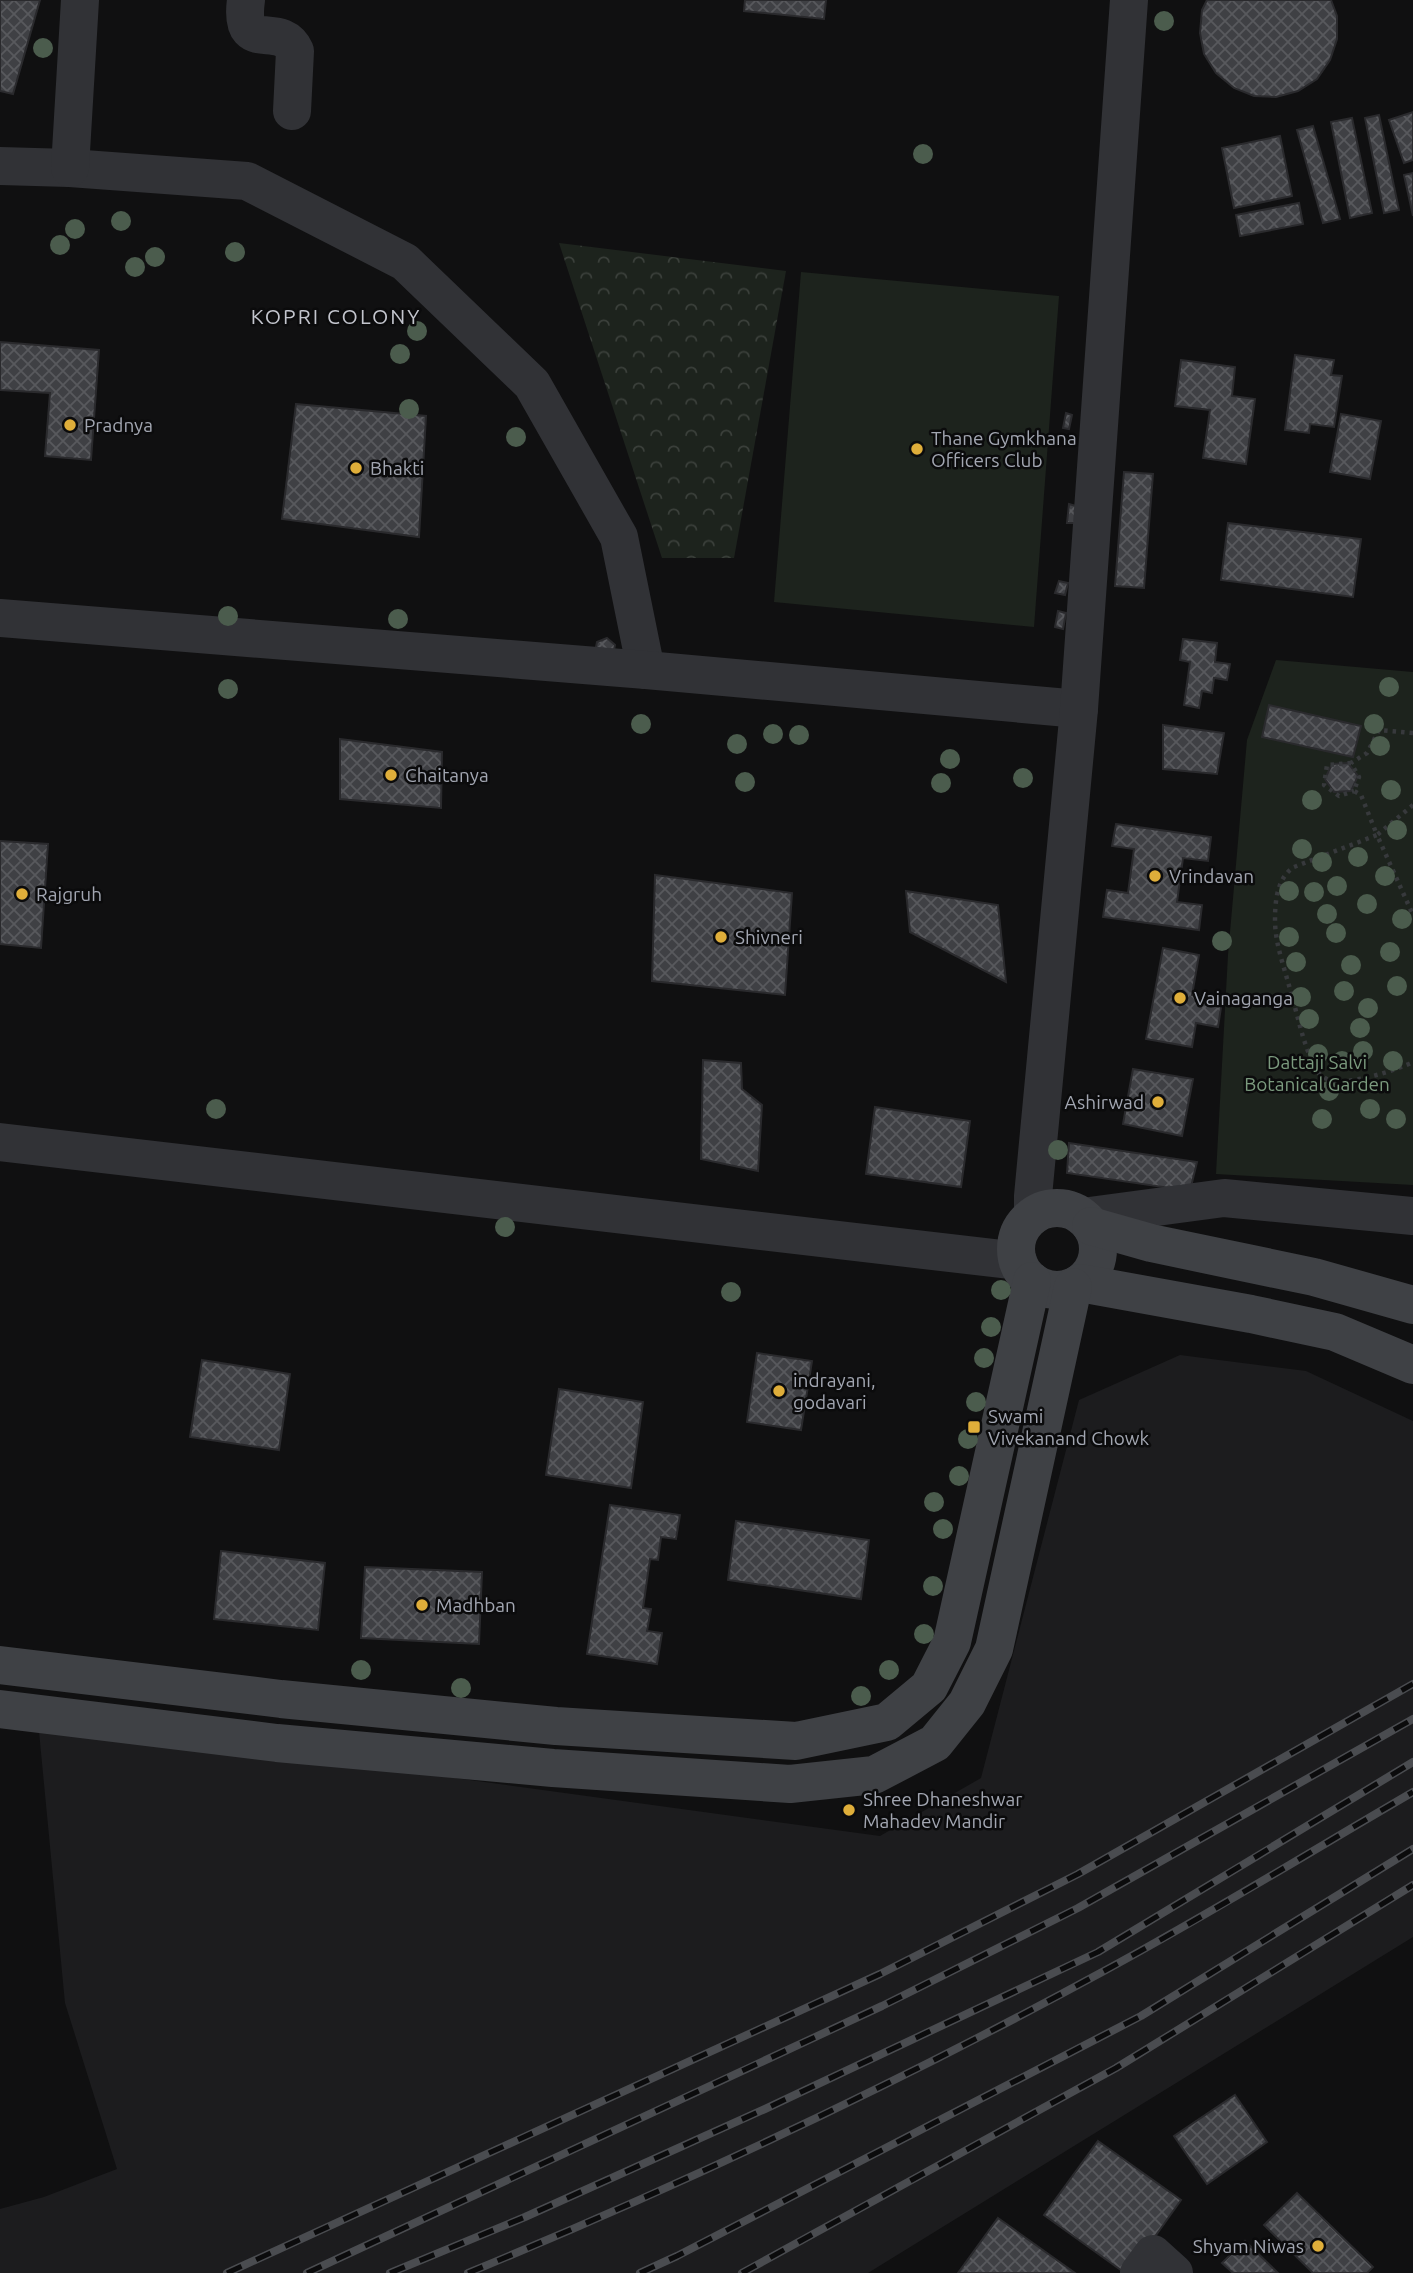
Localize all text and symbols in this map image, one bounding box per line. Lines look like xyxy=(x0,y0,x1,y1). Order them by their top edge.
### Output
district label: KOPRI COLONY xyxy=(251,304,421,328)
place label: Pradnya xyxy=(84,414,153,436)
marker: Pradnya xyxy=(62,417,78,433)
place label: Thane Gymkhana Officers Club xyxy=(931,427,1077,471)
marker: Thane Gymkhana Officers Club xyxy=(909,441,925,457)
place label: Bhakti xyxy=(370,457,424,479)
marker: Bhakti xyxy=(348,460,364,476)
place label: Chaitanya xyxy=(405,764,489,786)
marker: Chaitanya xyxy=(383,767,399,783)
place label: Vrindavan xyxy=(1169,865,1254,887)
marker: Vrindavan xyxy=(1147,868,1163,884)
place label: Rajgruh xyxy=(36,883,102,905)
marker: Rajgruh xyxy=(14,886,30,902)
place label: Shivneri xyxy=(735,926,803,948)
marker: Shivneri xyxy=(713,929,729,945)
place label: Vainaganga xyxy=(1194,987,1293,1009)
marker: Vainaganga xyxy=(1172,990,1188,1006)
park label: Dattaji Salvi Botanical Garden xyxy=(1244,1051,1390,1095)
place label: Ashirwad xyxy=(1065,1091,1144,1113)
marker: Ashirwad xyxy=(1150,1094,1166,1110)
place label: indrayani, godavari xyxy=(793,1369,876,1413)
marker: indrayani, godavari xyxy=(771,1383,787,1399)
place label: Swami Vivekanand Chowk xyxy=(988,1405,1150,1449)
marker: Swami Vivekanand Chowk xyxy=(966,1419,982,1435)
place label: Madhban xyxy=(436,1594,516,1616)
marker: Madhban xyxy=(414,1597,430,1613)
place label: Shree Dhaneshwar Mahadev Mandir xyxy=(863,1788,1022,1832)
marker: Shree Dhaneshwar Mahadev Mandir xyxy=(841,1802,857,1818)
place label: Shyam Niwas xyxy=(1193,2235,1304,2257)
marker: Shyam Niwas xyxy=(1310,2238,1326,2254)

